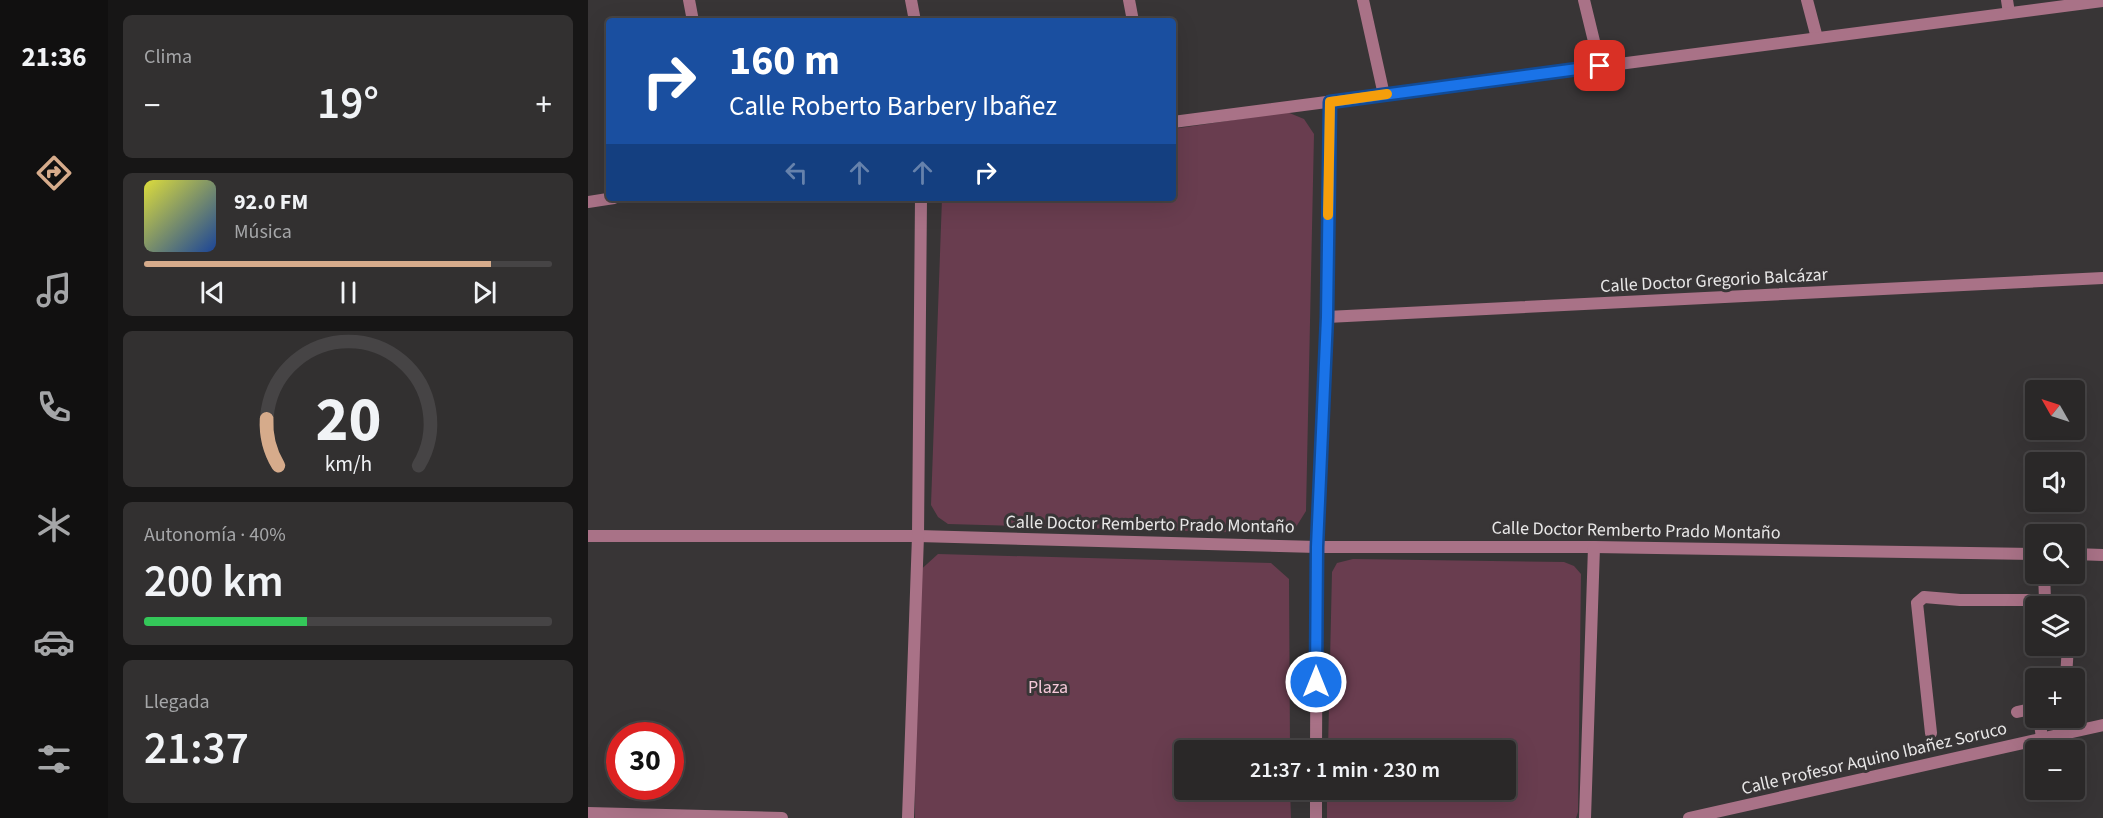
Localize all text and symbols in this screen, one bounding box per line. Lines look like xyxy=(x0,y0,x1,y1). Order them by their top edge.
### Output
text: 160 m xyxy=(729,31,840,91)
text: 21:36 xyxy=(21,38,87,77)
pin xyxy=(1574,40,1625,91)
icon: right xyxy=(630,42,708,120)
text: Clima xyxy=(144,43,192,71)
icon: arrive xyxy=(1583,49,1616,82)
text: 19° xyxy=(317,72,379,136)
text: − xyxy=(144,82,160,129)
text: + xyxy=(536,82,552,129)
text: Calle Roberto Barbery Ibañez xyxy=(729,87,1057,126)
icon: directions xyxy=(33,152,75,194)
icon: left xyxy=(780,156,813,189)
icon: ahead xyxy=(843,156,876,189)
icon: ahead xyxy=(906,156,939,189)
icon: right xyxy=(969,156,1002,189)
text: 92.0 FM xyxy=(234,186,308,218)
text: Música xyxy=(234,218,292,246)
street label: Calle Doctor Gregorio Balcázar xyxy=(1600,262,1829,299)
icon: music xyxy=(33,269,75,311)
icon: previous xyxy=(196,276,229,309)
icon: pause xyxy=(332,276,365,309)
icon: next xyxy=(468,276,501,309)
text: 20 xyxy=(315,376,381,465)
north arrow xyxy=(2025,380,2085,440)
map controls xyxy=(2025,380,2085,800)
icon: phone xyxy=(33,386,75,428)
text: km/h xyxy=(324,449,372,480)
button: sound xyxy=(2025,452,2085,512)
icon: climate xyxy=(33,504,75,546)
street label: Calle Doctor Remberto Prado Montaño xyxy=(1005,509,1295,540)
street label: Calle Doctor Remberto Prado Montaño xyxy=(1491,515,1781,546)
text: Autonomía · 40% xyxy=(144,521,286,549)
button: search xyxy=(2025,524,2085,584)
text: 200 km xyxy=(144,550,284,614)
button: layers xyxy=(2025,596,2085,656)
icon: car xyxy=(33,621,75,663)
position arrow xyxy=(1284,650,1348,714)
button: + xyxy=(2025,668,2085,728)
park label: Plaza xyxy=(1028,675,1068,700)
text: Llegada xyxy=(144,688,210,716)
street label: Calle Profesor Aquino Ibañez Soruco xyxy=(1739,716,2009,801)
text: 21:37 xyxy=(144,717,249,781)
speed limit sign: 30 xyxy=(606,722,684,800)
icon: filters xyxy=(33,738,75,780)
button: − xyxy=(2025,740,2085,800)
text: 21:37 · 1 min · 230 m xyxy=(1250,754,1440,786)

